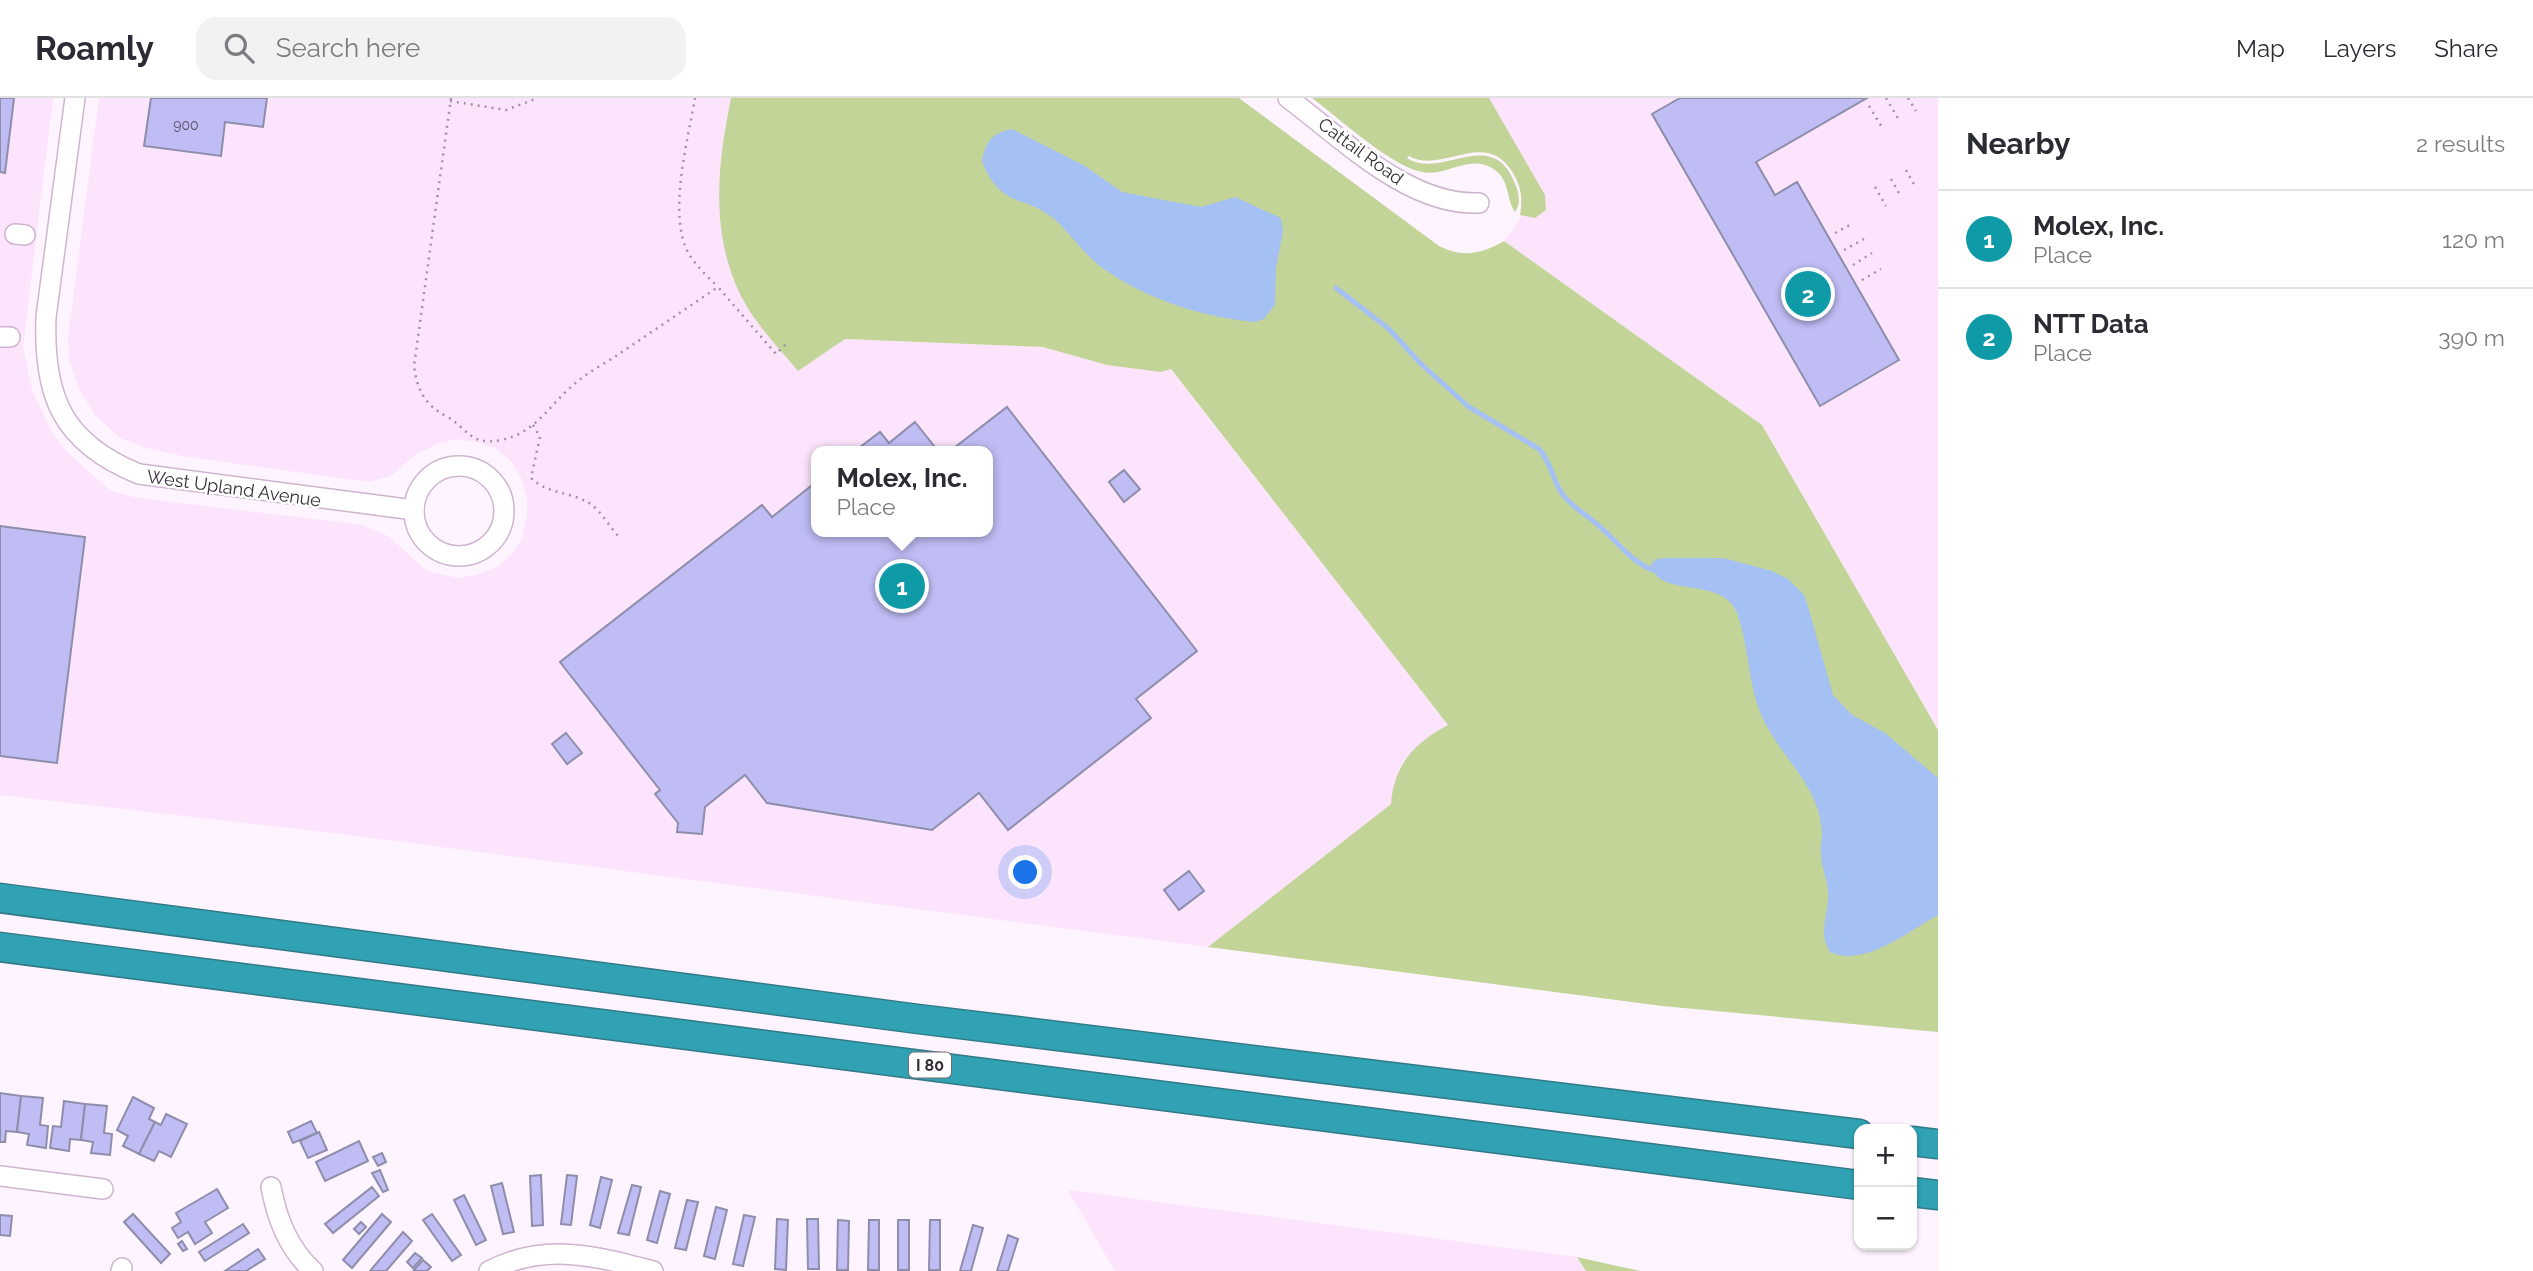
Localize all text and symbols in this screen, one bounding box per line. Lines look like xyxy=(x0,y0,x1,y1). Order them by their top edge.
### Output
search box xyxy=(196,17,686,80)
text: Roamly xyxy=(35,29,154,68)
icon: search xyxy=(220,29,258,67)
text: Search here xyxy=(276,33,420,63)
text: Map xyxy=(2236,34,2285,63)
text: Layers xyxy=(2323,34,2396,63)
text: Share xyxy=(2434,34,2498,63)
street label: Cattail Road xyxy=(1314,113,1408,189)
house number: 900 xyxy=(173,117,199,133)
text: Nearby xyxy=(1966,126,2070,161)
text: 2 results xyxy=(2416,130,2505,157)
text: Molex, Inc. xyxy=(2033,211,2164,241)
text: 1 xyxy=(1983,226,1995,253)
text: 120 m xyxy=(2442,226,2505,253)
text: Place xyxy=(2033,241,2092,268)
pin: 2 xyxy=(1785,268,1831,320)
text: NTT Data xyxy=(2033,309,2149,339)
text: 2 xyxy=(1983,324,1995,351)
text: 390 m xyxy=(2438,324,2505,351)
text: Place xyxy=(2033,339,2092,366)
popup xyxy=(811,446,993,537)
text: Molex, Inc. xyxy=(836,463,968,493)
street label: West Upland Avenue xyxy=(146,465,323,511)
text: Place xyxy=(836,493,896,520)
pin: 1 xyxy=(879,560,925,612)
your location xyxy=(1008,855,1042,889)
road number: I 80 xyxy=(909,1052,951,1077)
map controls xyxy=(1854,1124,1917,1250)
button: + xyxy=(1854,1124,1917,1187)
button: − xyxy=(1854,1187,1917,1250)

